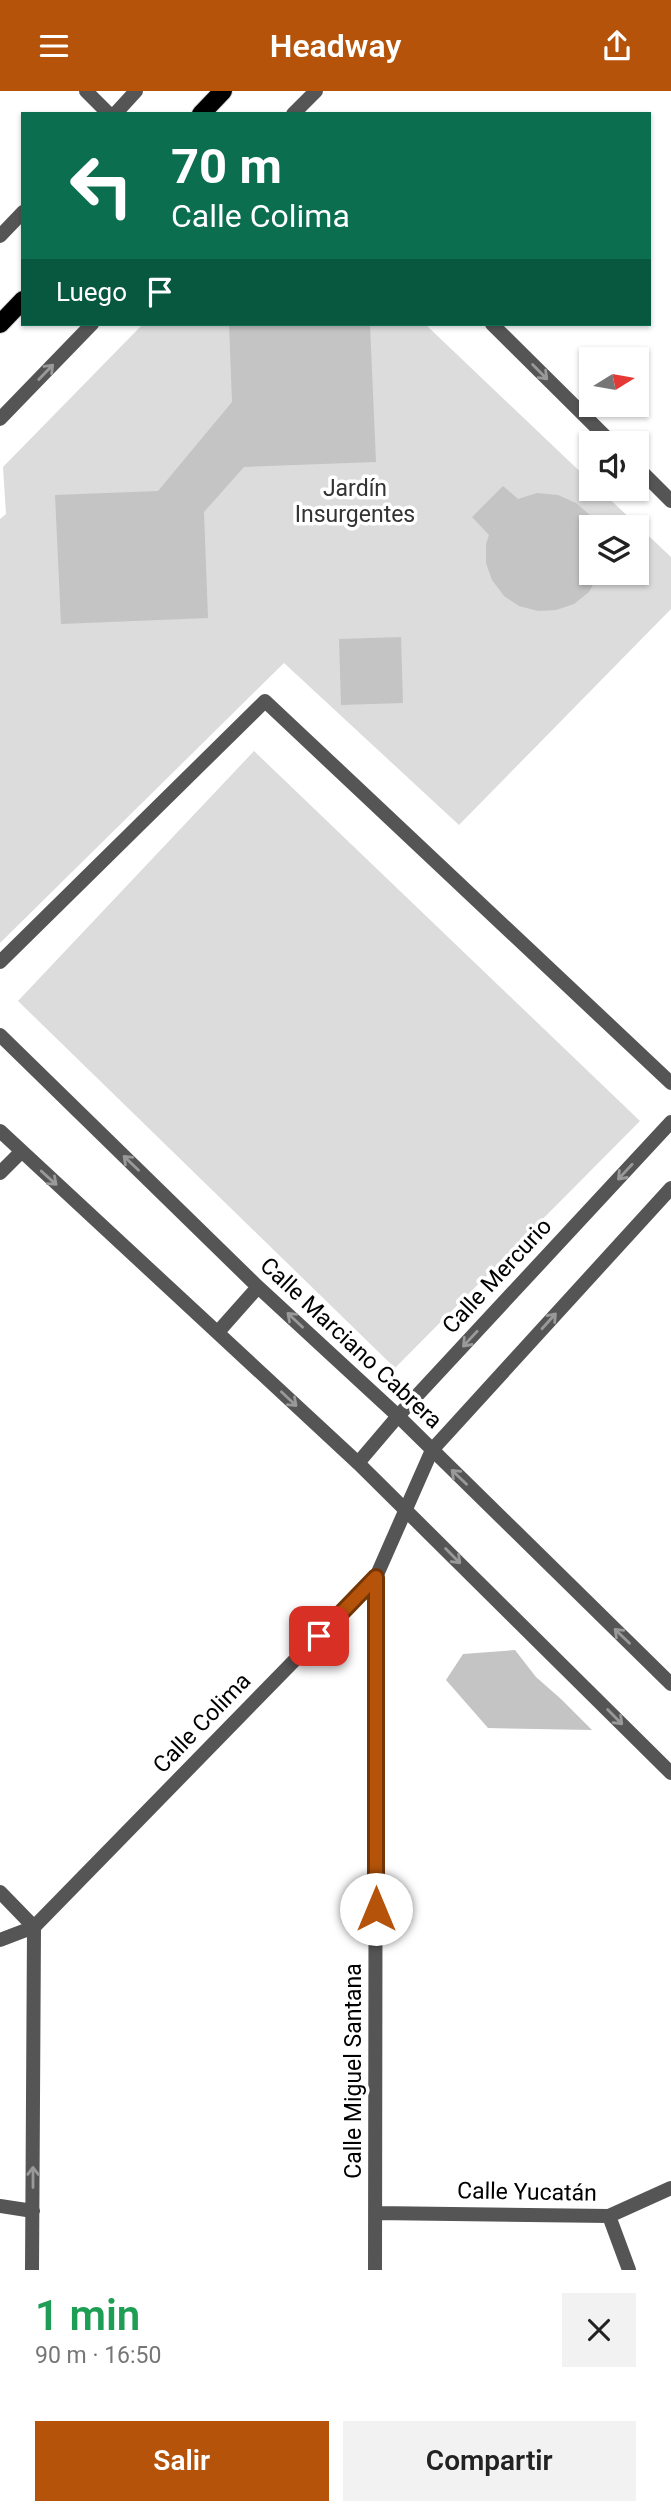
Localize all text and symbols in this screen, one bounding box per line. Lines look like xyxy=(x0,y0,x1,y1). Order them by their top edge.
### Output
icon: menu xyxy=(35,27,73,65)
text: Headway xyxy=(270,27,401,65)
icon: share xyxy=(598,27,636,65)
text: 70 m xyxy=(171,138,282,195)
icon: left xyxy=(56,140,147,231)
text: Calle Colima xyxy=(171,197,350,235)
icon: arrive xyxy=(141,273,179,311)
text: Luego xyxy=(56,277,127,307)
north arrow xyxy=(579,347,649,417)
map controls xyxy=(579,347,649,585)
one-way arrow xyxy=(37,363,54,380)
one-way arrow xyxy=(532,363,549,380)
button: sound xyxy=(579,431,649,501)
park label: Jardín Insurgentes xyxy=(295,475,415,528)
button: layers xyxy=(579,515,649,585)
one-way arrow xyxy=(123,1154,140,1171)
one-way arrow xyxy=(616,1163,633,1180)
one-way arrow xyxy=(40,1170,57,1187)
street label: Calle Mercurio xyxy=(437,1213,557,1339)
street label: Calle Marciano Cabrera xyxy=(255,1252,447,1434)
one-way arrow xyxy=(286,1312,303,1329)
one-way arrow xyxy=(541,1313,558,1330)
one-way arrow xyxy=(461,1330,478,1347)
one-way arrow xyxy=(280,1390,297,1407)
one-way arrow xyxy=(451,1469,468,1486)
one-way arrow xyxy=(444,1548,461,1565)
pin xyxy=(289,1606,349,1666)
icon: arrive xyxy=(300,1617,338,1655)
one-way arrow xyxy=(614,1628,631,1645)
street label: Calle Colima xyxy=(148,1667,256,1779)
one-way arrow xyxy=(606,1708,623,1725)
position arrow xyxy=(339,1872,413,1946)
street label: Calle Miguel Santana xyxy=(340,1963,367,2179)
one-way arrow xyxy=(26,2166,40,2189)
street label: Calle Yucatán xyxy=(457,2177,597,2207)
text: 1 min xyxy=(35,2291,140,2340)
button: close xyxy=(562,2293,636,2367)
text: 90 m · 16:50 xyxy=(35,2342,161,2369)
button: Salir xyxy=(35,2421,329,2501)
button: Compartir xyxy=(343,2421,636,2501)

